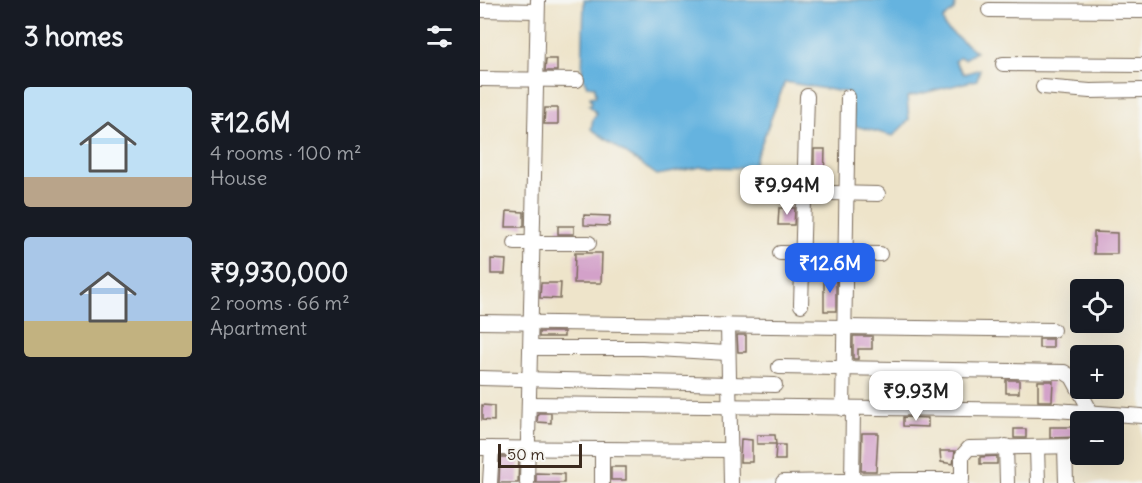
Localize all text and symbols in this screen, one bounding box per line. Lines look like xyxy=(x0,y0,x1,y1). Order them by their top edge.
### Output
text: 3 homes xyxy=(24,20,123,53)
icon: filters xyxy=(423,20,456,53)
text: ₹12.6M xyxy=(210,106,291,139)
icon: home xyxy=(72,111,144,183)
text: 4 rooms · 100 m² xyxy=(210,140,361,165)
text: House xyxy=(210,165,267,190)
pin: ₹9.94M xyxy=(738,165,836,216)
text: ₹9.94M xyxy=(754,172,820,197)
pin: ₹12.6M xyxy=(781,243,879,294)
text: ₹12.6M xyxy=(799,250,861,275)
text: ₹9,930,000 xyxy=(210,256,348,289)
icon: home xyxy=(72,261,144,333)
map controls xyxy=(1070,279,1124,465)
button: locate xyxy=(1070,279,1124,333)
text: 2 rooms · 66 m² xyxy=(210,290,350,315)
text: Apartment xyxy=(210,315,307,340)
button: + xyxy=(1070,345,1124,399)
pin: ₹9.93M xyxy=(867,371,965,422)
text: ₹9.93M xyxy=(883,378,949,403)
button: − xyxy=(1070,411,1124,465)
scale bar xyxy=(498,441,582,468)
text: 50 m xyxy=(507,444,545,464)

